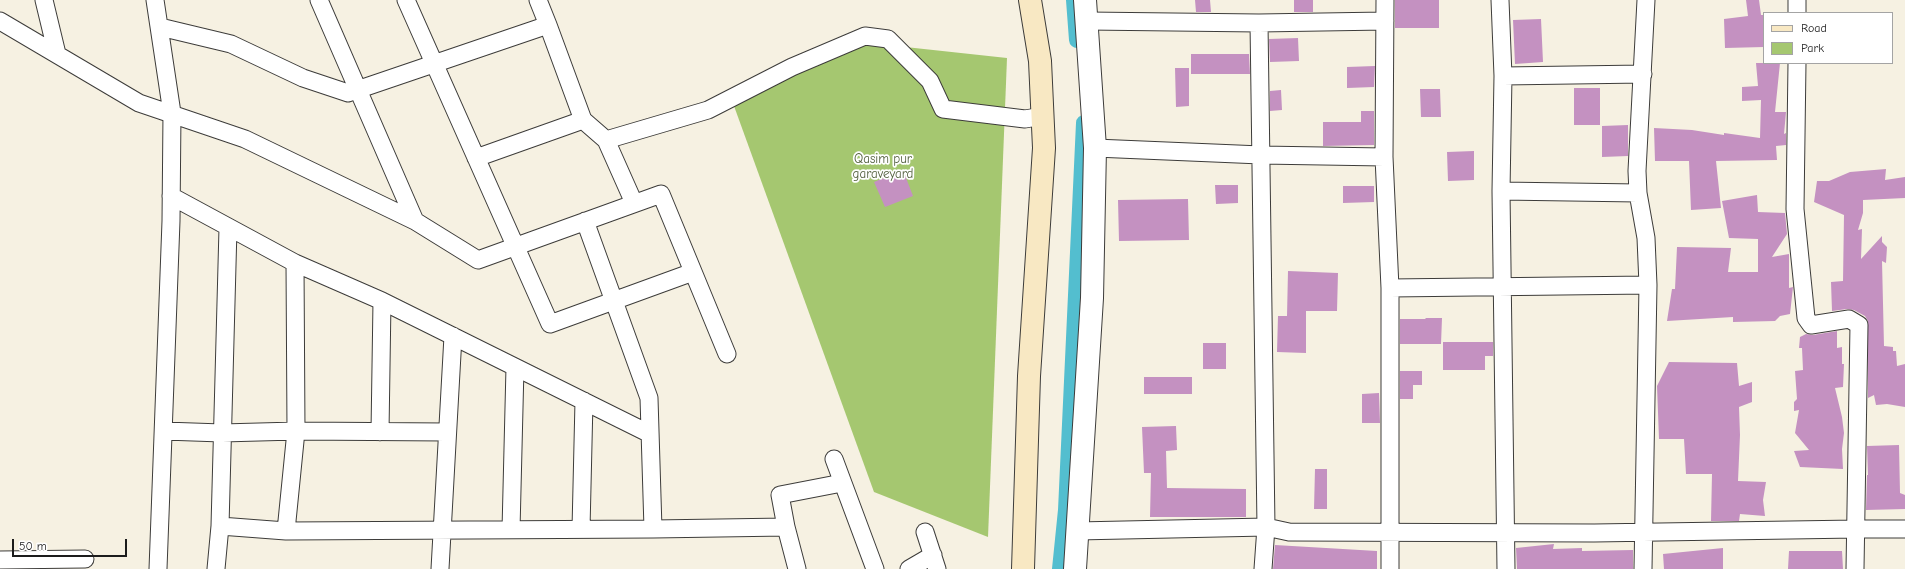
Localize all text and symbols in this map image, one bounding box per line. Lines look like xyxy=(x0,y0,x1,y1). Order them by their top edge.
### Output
legend xyxy=(1763,12,1893,64)
text: Road xyxy=(1801,21,1827,35)
text: Park xyxy=(1801,41,1824,55)
park label: Qasim pur garaveyard xyxy=(853,151,913,182)
scale bar xyxy=(14,531,129,557)
text: 50 m xyxy=(19,539,47,553)

